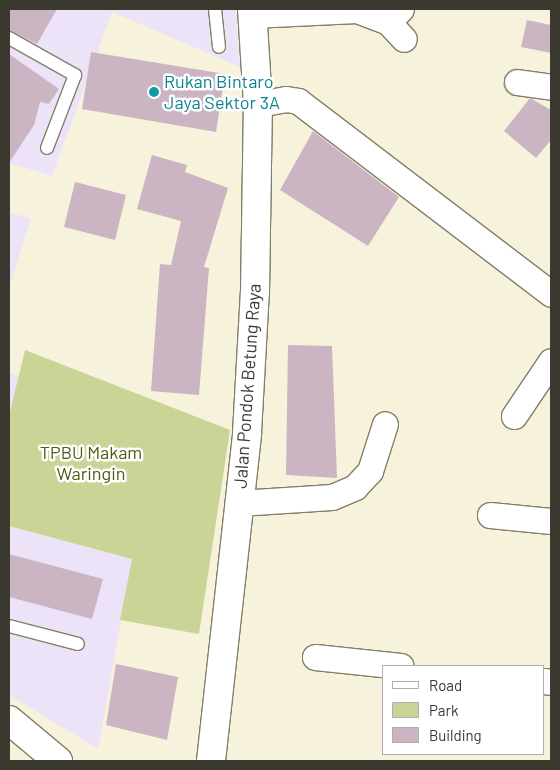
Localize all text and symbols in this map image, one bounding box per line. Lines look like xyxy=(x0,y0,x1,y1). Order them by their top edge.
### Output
place label: Rukan Bintaro Jaya Sektor 3A xyxy=(164,71,280,114)
marker: Rukan Bintaro Jaya Sektor 3A xyxy=(148,86,160,98)
street label: Jalan Pondok Betung Raya xyxy=(229,283,265,489)
park label: TPBU Makam Waringin xyxy=(40,442,142,484)
legend xyxy=(382,665,545,755)
text: Road xyxy=(429,676,462,694)
text: Park xyxy=(429,701,458,719)
text: Building xyxy=(429,726,482,744)

